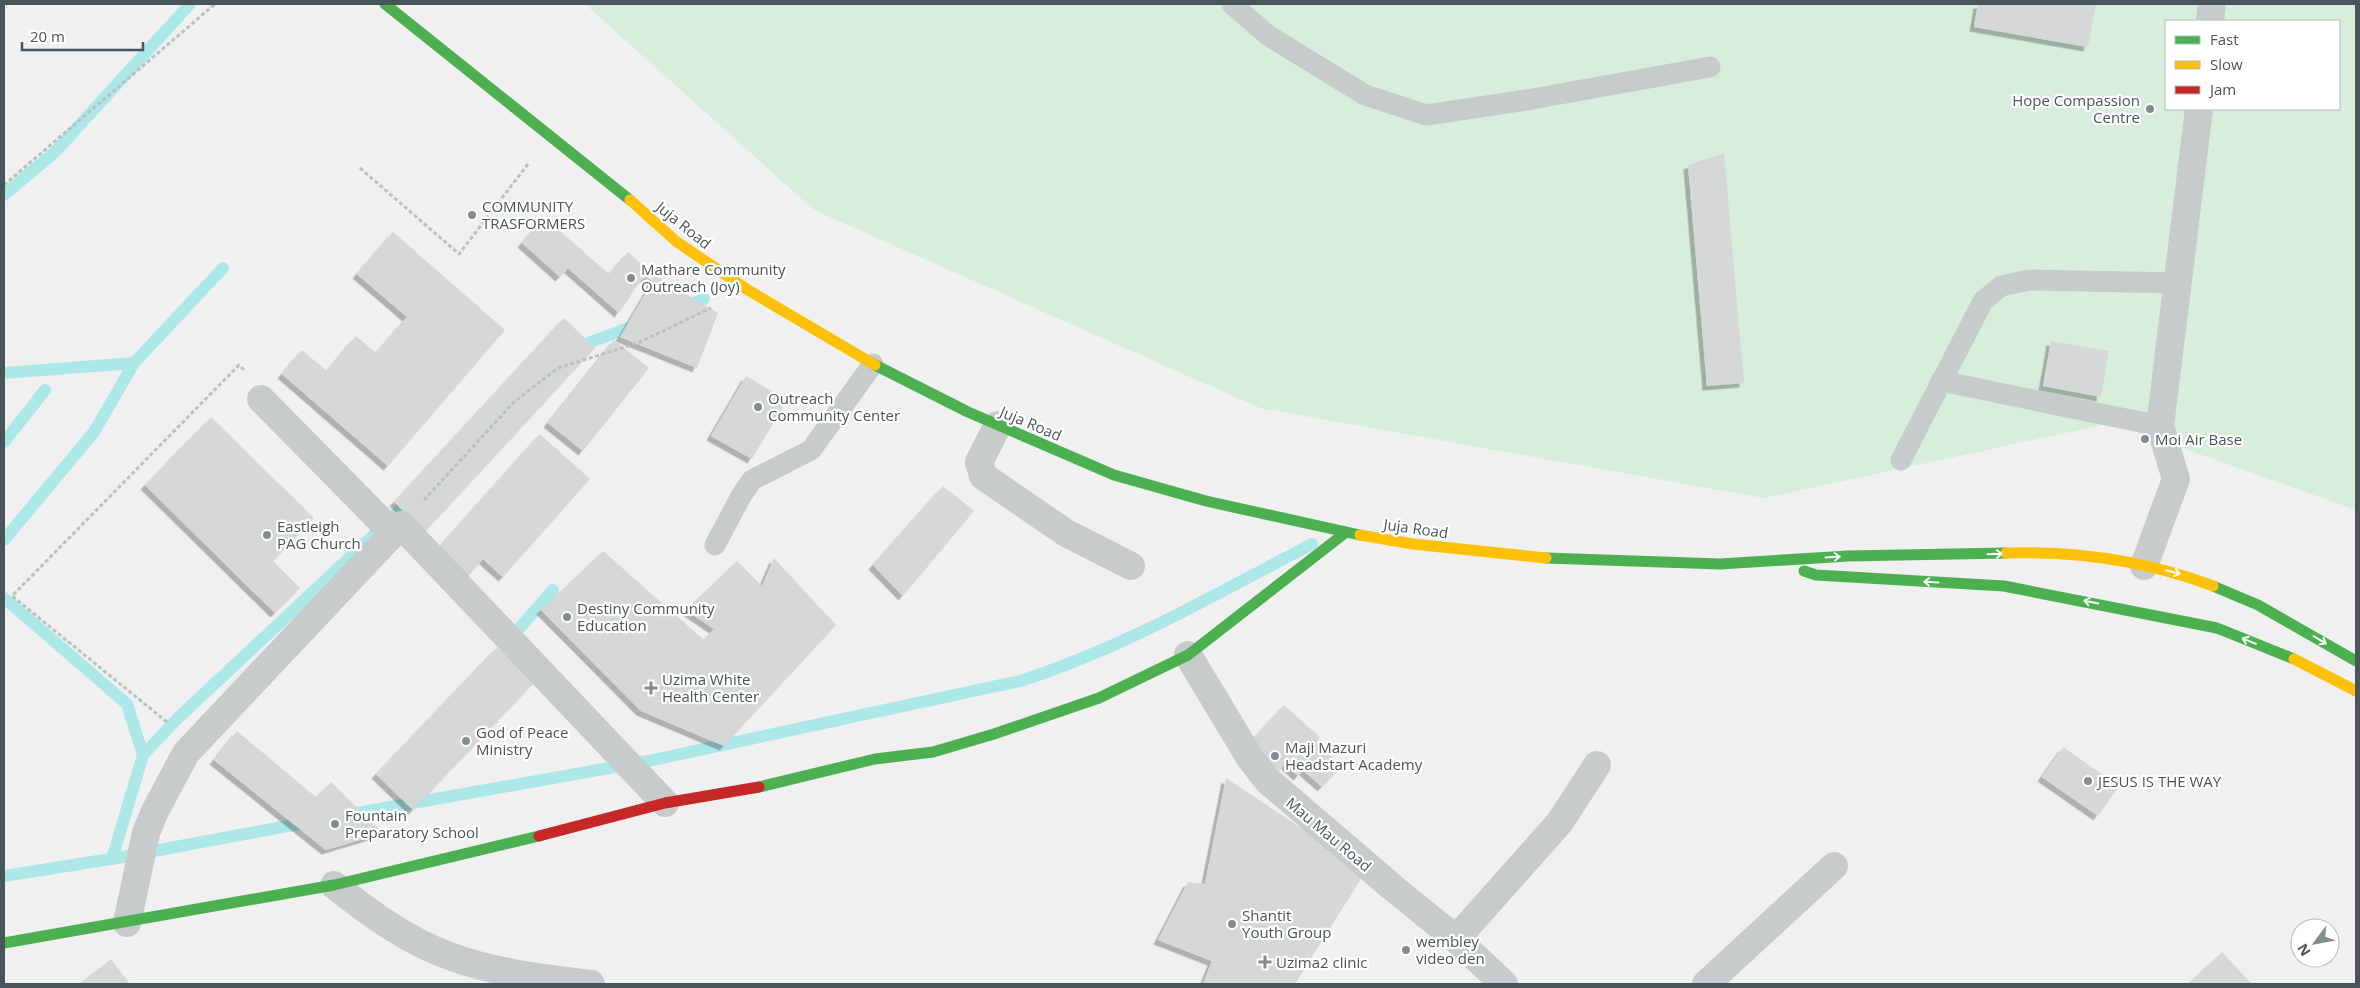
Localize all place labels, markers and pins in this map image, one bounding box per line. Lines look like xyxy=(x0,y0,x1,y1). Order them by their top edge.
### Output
place label: Hope Compassion Centre xyxy=(2012,90,2140,127)
marker: Hope Compassion Centre xyxy=(2144,103,2156,115)
place label: COMMUNITY TRASFORMERS xyxy=(482,196,585,233)
marker: COMMUNITY TRASFORMERS xyxy=(466,209,478,221)
place label: Mathare Community Outreach (Joy) xyxy=(641,259,786,296)
marker: Mathare Community Outreach (Joy) xyxy=(625,272,637,284)
place label: Outreach Community Center xyxy=(768,388,900,425)
marker: Outreach Community Center xyxy=(752,401,764,413)
place label: Moi Air Base xyxy=(2155,429,2242,449)
marker: Moi Air Base xyxy=(2139,433,2151,445)
place label: Eastleigh PAG Church xyxy=(277,516,361,553)
marker: Eastleigh PAG Church xyxy=(261,529,273,541)
place label: Destiny Community Education xyxy=(577,598,715,635)
marker: Destiny Community Education xyxy=(561,611,573,623)
place label: Uzima White Health Center xyxy=(662,669,759,706)
marker: Uzima White Health Center xyxy=(644,681,658,695)
place label: God of Peace Ministry xyxy=(476,722,568,759)
marker: God of Peace Ministry xyxy=(460,735,472,747)
place label: Maji Mazuri Headstart Academy xyxy=(1285,737,1423,774)
marker: Maji Mazuri Headstart Academy xyxy=(1269,750,1281,762)
place label: JESUS IS THE WAY xyxy=(2096,771,2222,791)
marker: JESUS IS THE WAY xyxy=(2082,775,2094,787)
place label: Fountain Preparatory School xyxy=(345,805,479,842)
marker: Fountain Preparatory School xyxy=(329,818,341,830)
place label: Shantit Youth Group xyxy=(1242,905,1332,942)
marker: Shantit Youth Group xyxy=(1226,918,1238,930)
place label: wembley video den xyxy=(1416,931,1485,968)
marker: wembley video den xyxy=(1400,944,1412,956)
place label: Uzima2 clinic xyxy=(1276,952,1367,972)
marker: Uzima2 clinic xyxy=(1258,955,1272,969)

